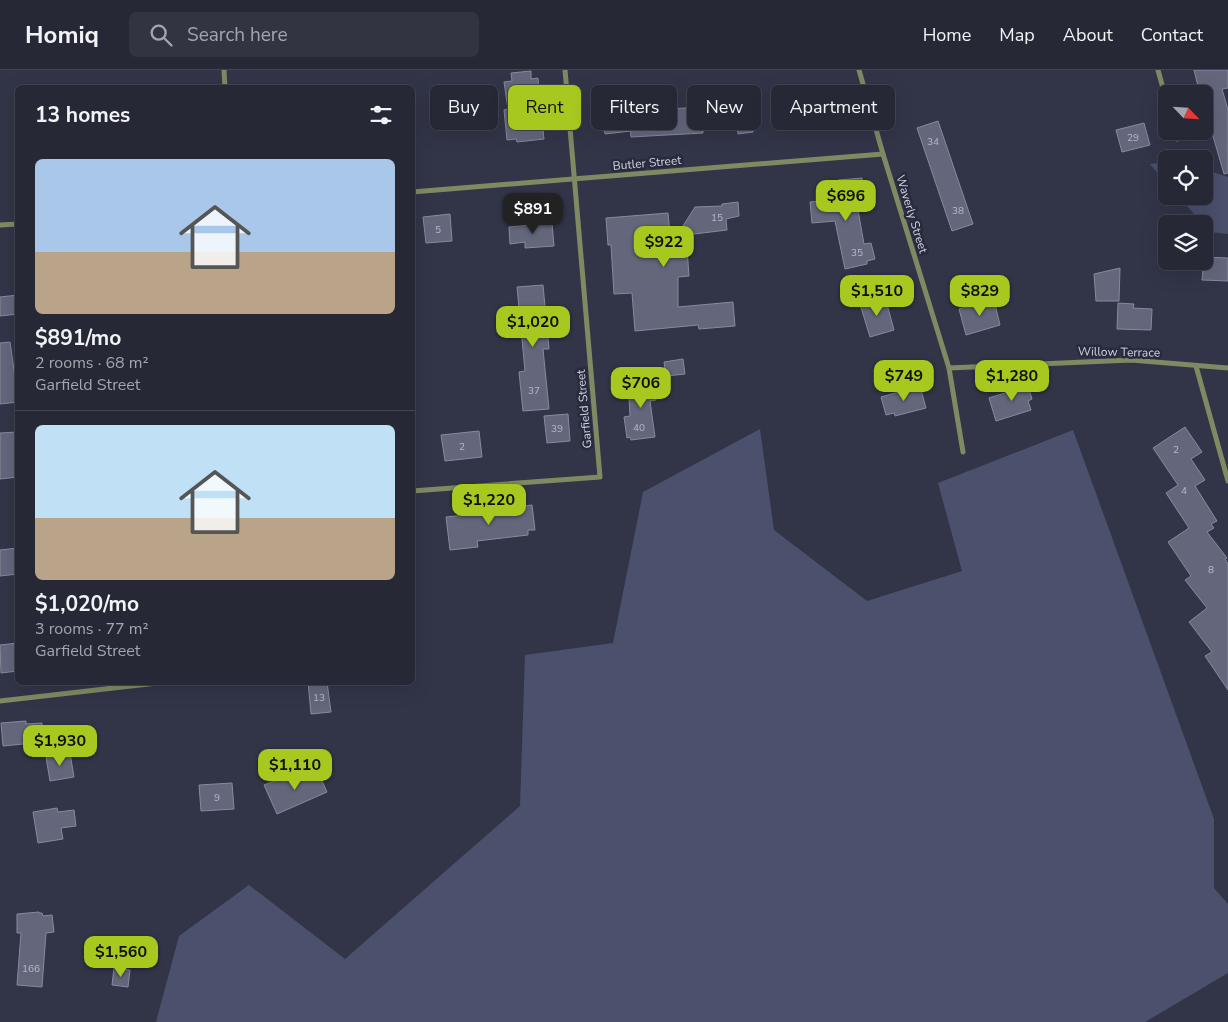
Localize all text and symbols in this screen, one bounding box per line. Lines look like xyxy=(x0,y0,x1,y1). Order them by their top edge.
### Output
search box xyxy=(129,12,479,57)
text: Homiq xyxy=(25,19,99,51)
icon: search xyxy=(147,21,175,49)
text: Search here xyxy=(187,22,288,48)
text: Home xyxy=(923,23,971,47)
text: Map xyxy=(999,23,1035,47)
text: About xyxy=(1063,23,1113,47)
text: Contact xyxy=(1141,23,1203,47)
chip: Buy xyxy=(430,85,498,130)
chip: Rent xyxy=(508,85,581,130)
chip: Filters xyxy=(591,85,677,130)
chip: New xyxy=(687,85,761,130)
chip: Apartment xyxy=(771,85,895,130)
north arrow xyxy=(1158,85,1212,140)
map controls xyxy=(1158,85,1213,270)
text: 13 homes xyxy=(35,101,130,129)
icon: filters xyxy=(367,101,395,129)
house number: 29 xyxy=(1127,131,1139,145)
house number: 34 xyxy=(927,135,939,149)
button: locate xyxy=(1158,150,1213,205)
street label: Butler Street xyxy=(612,152,683,174)
street label: Waverly Street xyxy=(893,173,932,256)
pin: $696 xyxy=(816,180,876,222)
text: $696 xyxy=(827,185,865,207)
icon: home xyxy=(170,192,260,282)
pin: $891 xyxy=(503,192,563,235)
text: $891 xyxy=(514,198,552,220)
house number: 38 xyxy=(952,204,964,218)
house number: 15 xyxy=(711,211,723,225)
button: layers xyxy=(1158,215,1213,270)
house number: 5 xyxy=(435,223,441,237)
pin: $922 xyxy=(634,226,694,268)
text: $922 xyxy=(645,231,683,253)
house number: 35 xyxy=(851,246,863,260)
pin: $1,510 xyxy=(836,274,918,317)
pin: $829 xyxy=(950,274,1010,317)
text: $1,510 xyxy=(851,280,903,302)
text: $829 xyxy=(961,280,999,302)
pin: $1,020 xyxy=(492,306,574,348)
text: $1,020 xyxy=(507,311,559,333)
text: $891/mo xyxy=(35,324,121,352)
street label: Willow Terrace xyxy=(1078,343,1160,361)
text: 2 rooms · 68 m² xyxy=(35,352,148,374)
pin: $749 xyxy=(874,360,934,402)
pin: $1,280 xyxy=(971,360,1053,402)
text: $749 xyxy=(885,365,923,387)
text: $1,280 xyxy=(986,365,1038,387)
pin: $706 xyxy=(611,366,671,409)
street label: Garfield Street xyxy=(573,368,595,449)
text: $706 xyxy=(622,372,660,394)
text: Garfield Street xyxy=(35,374,140,396)
house number: 37 xyxy=(528,384,540,398)
house number: 40 xyxy=(633,421,645,435)
house number: 39 xyxy=(551,422,563,436)
house number: 2 xyxy=(459,440,465,454)
house number: 2 xyxy=(1173,443,1179,457)
icon: home xyxy=(170,457,260,547)
pin: $1,220 xyxy=(448,484,530,526)
house number: 4 xyxy=(1181,484,1187,498)
text: $1,220 xyxy=(463,489,515,511)
house number: 8 xyxy=(1208,563,1214,577)
text: $1,020/mo xyxy=(35,590,139,618)
text: 3 rooms · 77 m² xyxy=(35,618,148,640)
text: Garfield Street xyxy=(35,640,140,662)
house number: 13 xyxy=(313,691,325,705)
pin: $1,930 xyxy=(19,724,101,767)
text: $1,930 xyxy=(34,730,86,752)
pin: $1,110 xyxy=(254,748,336,791)
text: $1,110 xyxy=(269,754,321,776)
house number: 9 xyxy=(214,791,220,805)
pin: $1,560 xyxy=(80,936,162,978)
text: $1,560 xyxy=(95,941,147,963)
house number: 166 xyxy=(22,962,40,976)

